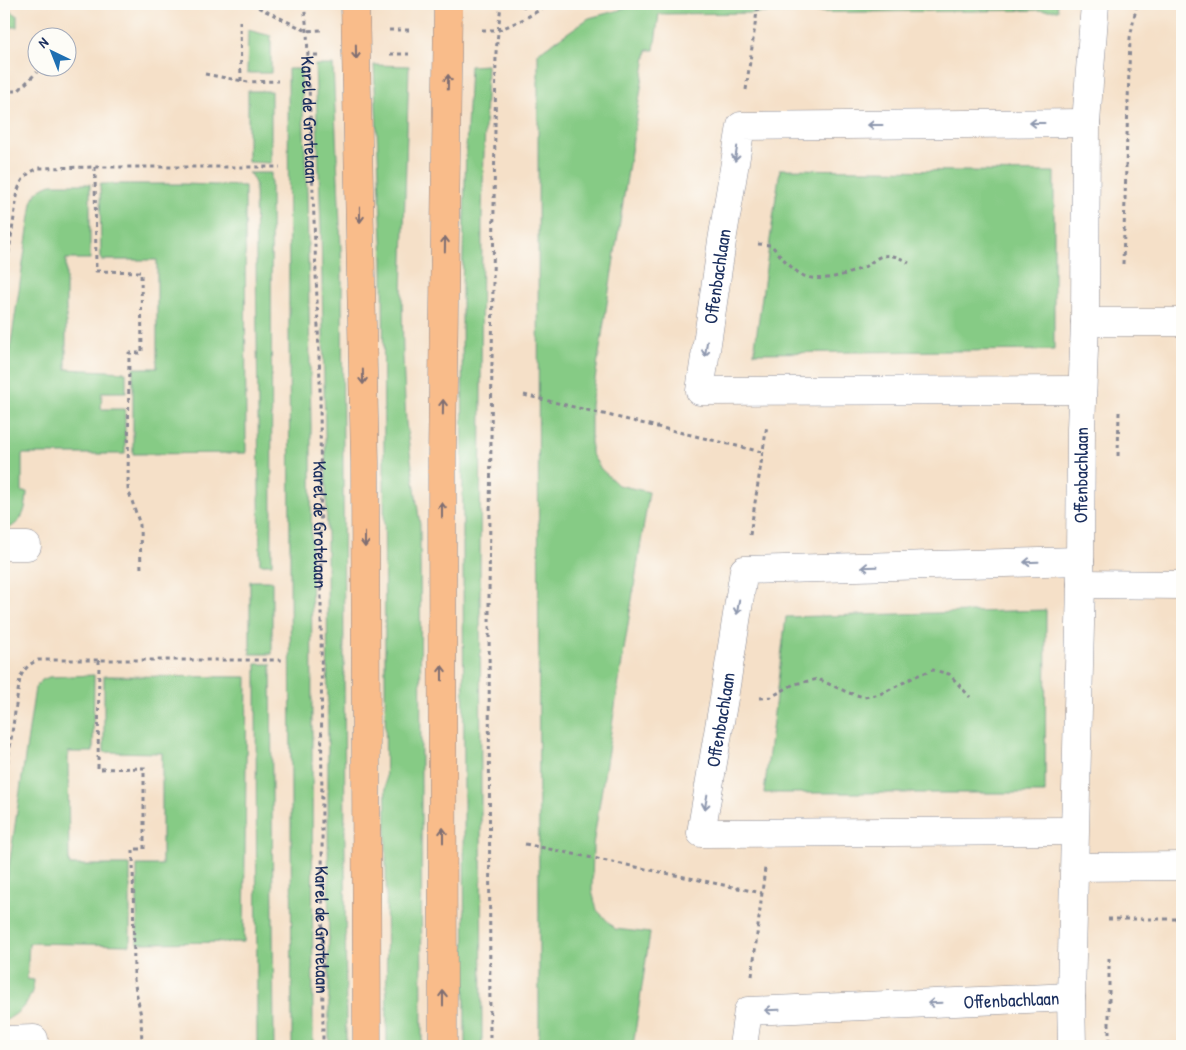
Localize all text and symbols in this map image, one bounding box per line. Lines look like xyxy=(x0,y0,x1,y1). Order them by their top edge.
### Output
north arrow xyxy=(28,28,78,78)
text: N xyxy=(34,32,52,52)
one-way arrow xyxy=(351,44,361,60)
street label: Karel de Grotelaan xyxy=(295,55,326,184)
one-way arrow xyxy=(443,74,452,90)
one-way arrow xyxy=(1029,118,1046,128)
one-way arrow xyxy=(867,120,883,130)
one-way arrow xyxy=(731,146,741,162)
one-way arrow xyxy=(355,207,364,223)
street label: Offenbachlaan xyxy=(697,227,737,326)
one-way arrow xyxy=(440,236,450,252)
one-way arrow xyxy=(701,341,711,357)
one-way arrow xyxy=(359,369,368,385)
one-way arrow xyxy=(438,399,447,415)
street label: Offenbachlaan xyxy=(1067,427,1094,523)
street label: Karel de Grotelaan xyxy=(307,461,334,589)
one-way arrow xyxy=(437,502,447,518)
one-way arrow xyxy=(360,532,370,548)
one-way arrow xyxy=(1023,557,1040,567)
one-way arrow xyxy=(861,562,877,571)
one-way arrow xyxy=(733,599,743,615)
one-way arrow xyxy=(437,665,447,681)
street label: Offenbachlaan xyxy=(699,670,741,769)
one-way arrow xyxy=(701,794,711,810)
one-way arrow xyxy=(438,827,448,844)
street label: Karel de Grotelaan xyxy=(309,866,336,994)
street label: Offenbachlaan xyxy=(963,985,1060,1015)
one-way arrow xyxy=(438,990,448,1006)
one-way arrow xyxy=(927,999,943,1008)
one-way arrow xyxy=(765,1006,781,1015)

